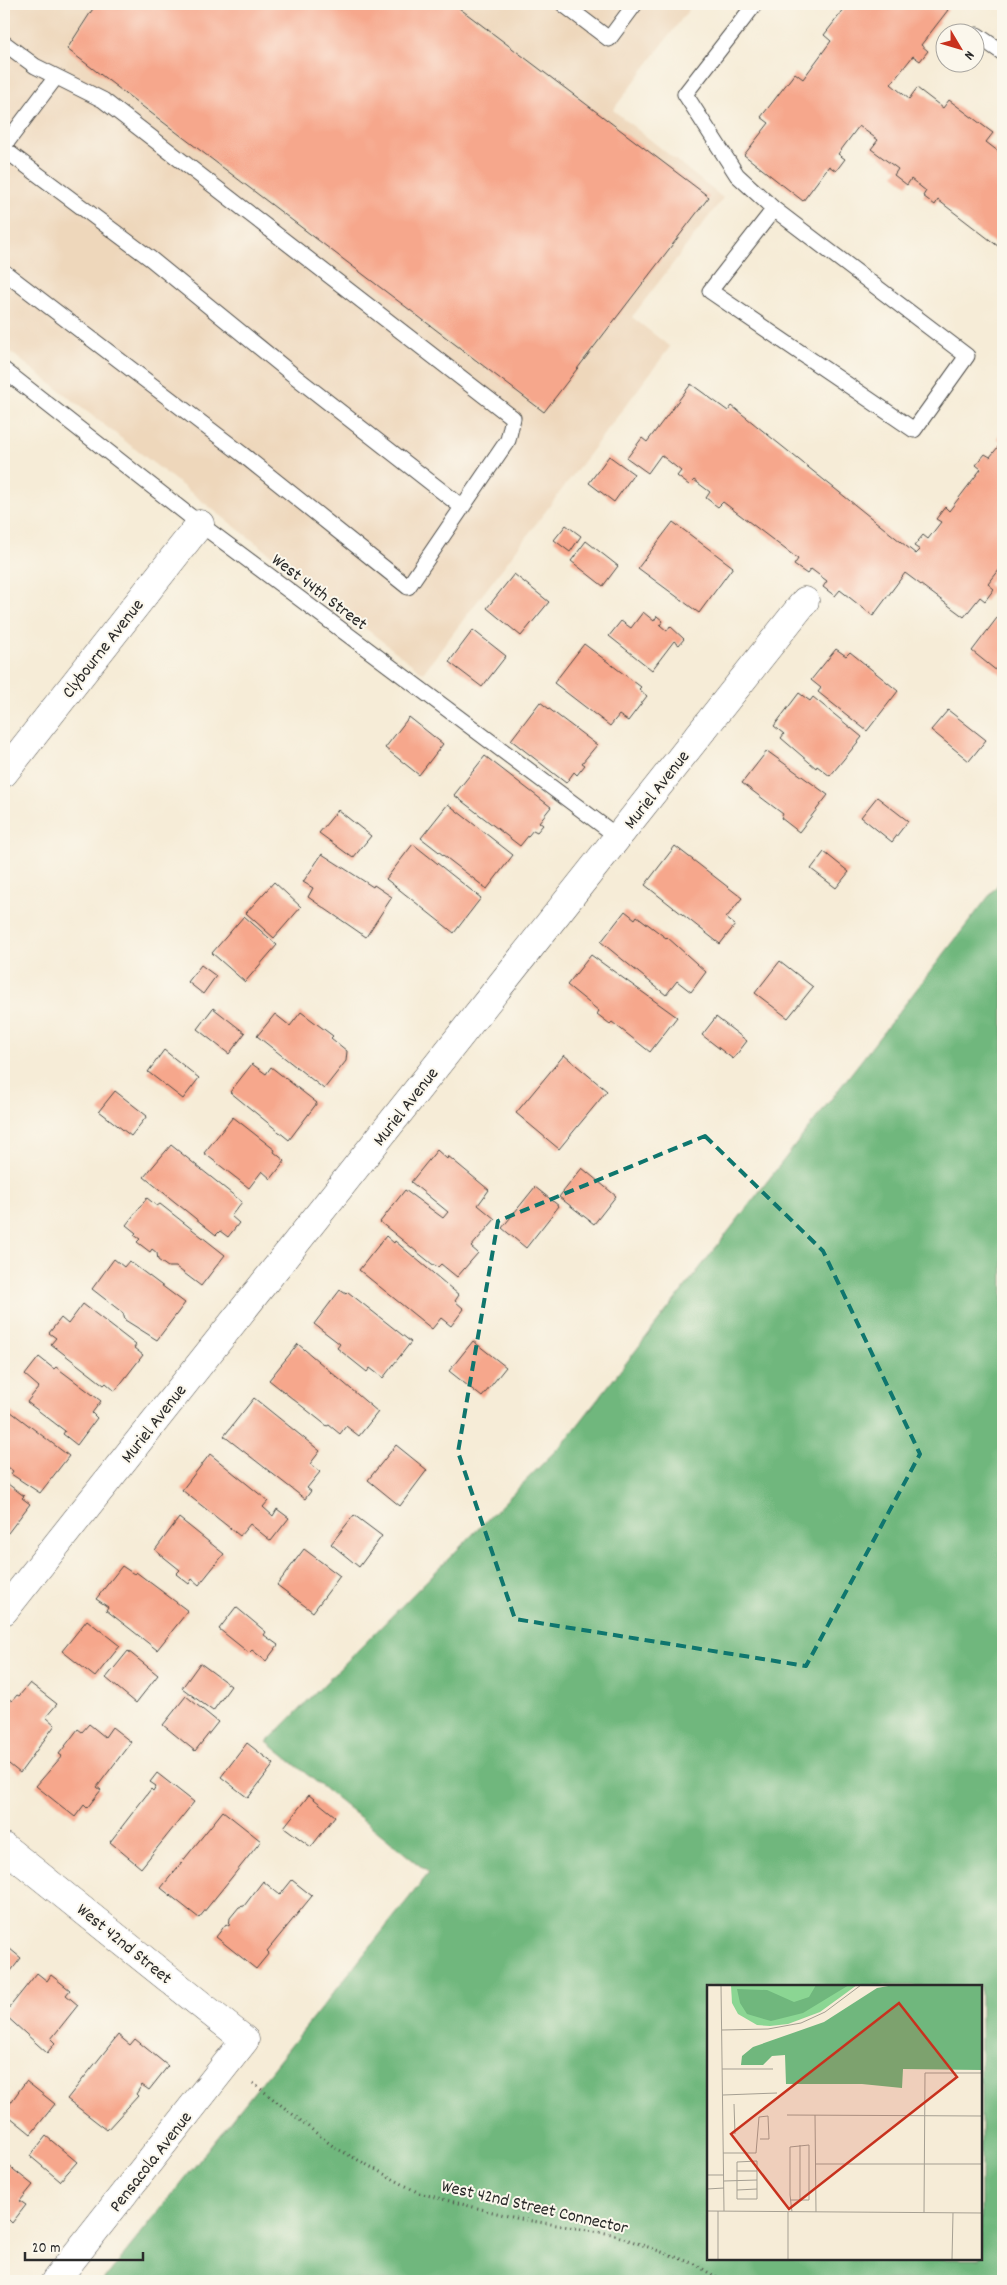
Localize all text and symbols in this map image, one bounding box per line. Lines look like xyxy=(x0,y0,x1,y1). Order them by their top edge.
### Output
north arrow xyxy=(934,22,984,72)
text: N xyxy=(959,46,979,64)
street label: West 44th Street xyxy=(265,549,372,638)
street label: Clybourne Avenue xyxy=(57,594,151,705)
street label: Muriel Avenue xyxy=(619,746,697,835)
street label: Muriel Avenue xyxy=(368,1063,446,1152)
street label: Muriel Avenue xyxy=(116,1380,194,1469)
street label: West 42nd Street xyxy=(70,1899,177,1992)
inset map xyxy=(707,1985,982,2260)
street label: Pensacola Avenue xyxy=(105,2107,199,2218)
street label: West 42nd Street Connector xyxy=(439,2175,630,2242)
scale bar xyxy=(25,2230,142,2262)
text: 20 m xyxy=(32,2238,60,2260)

